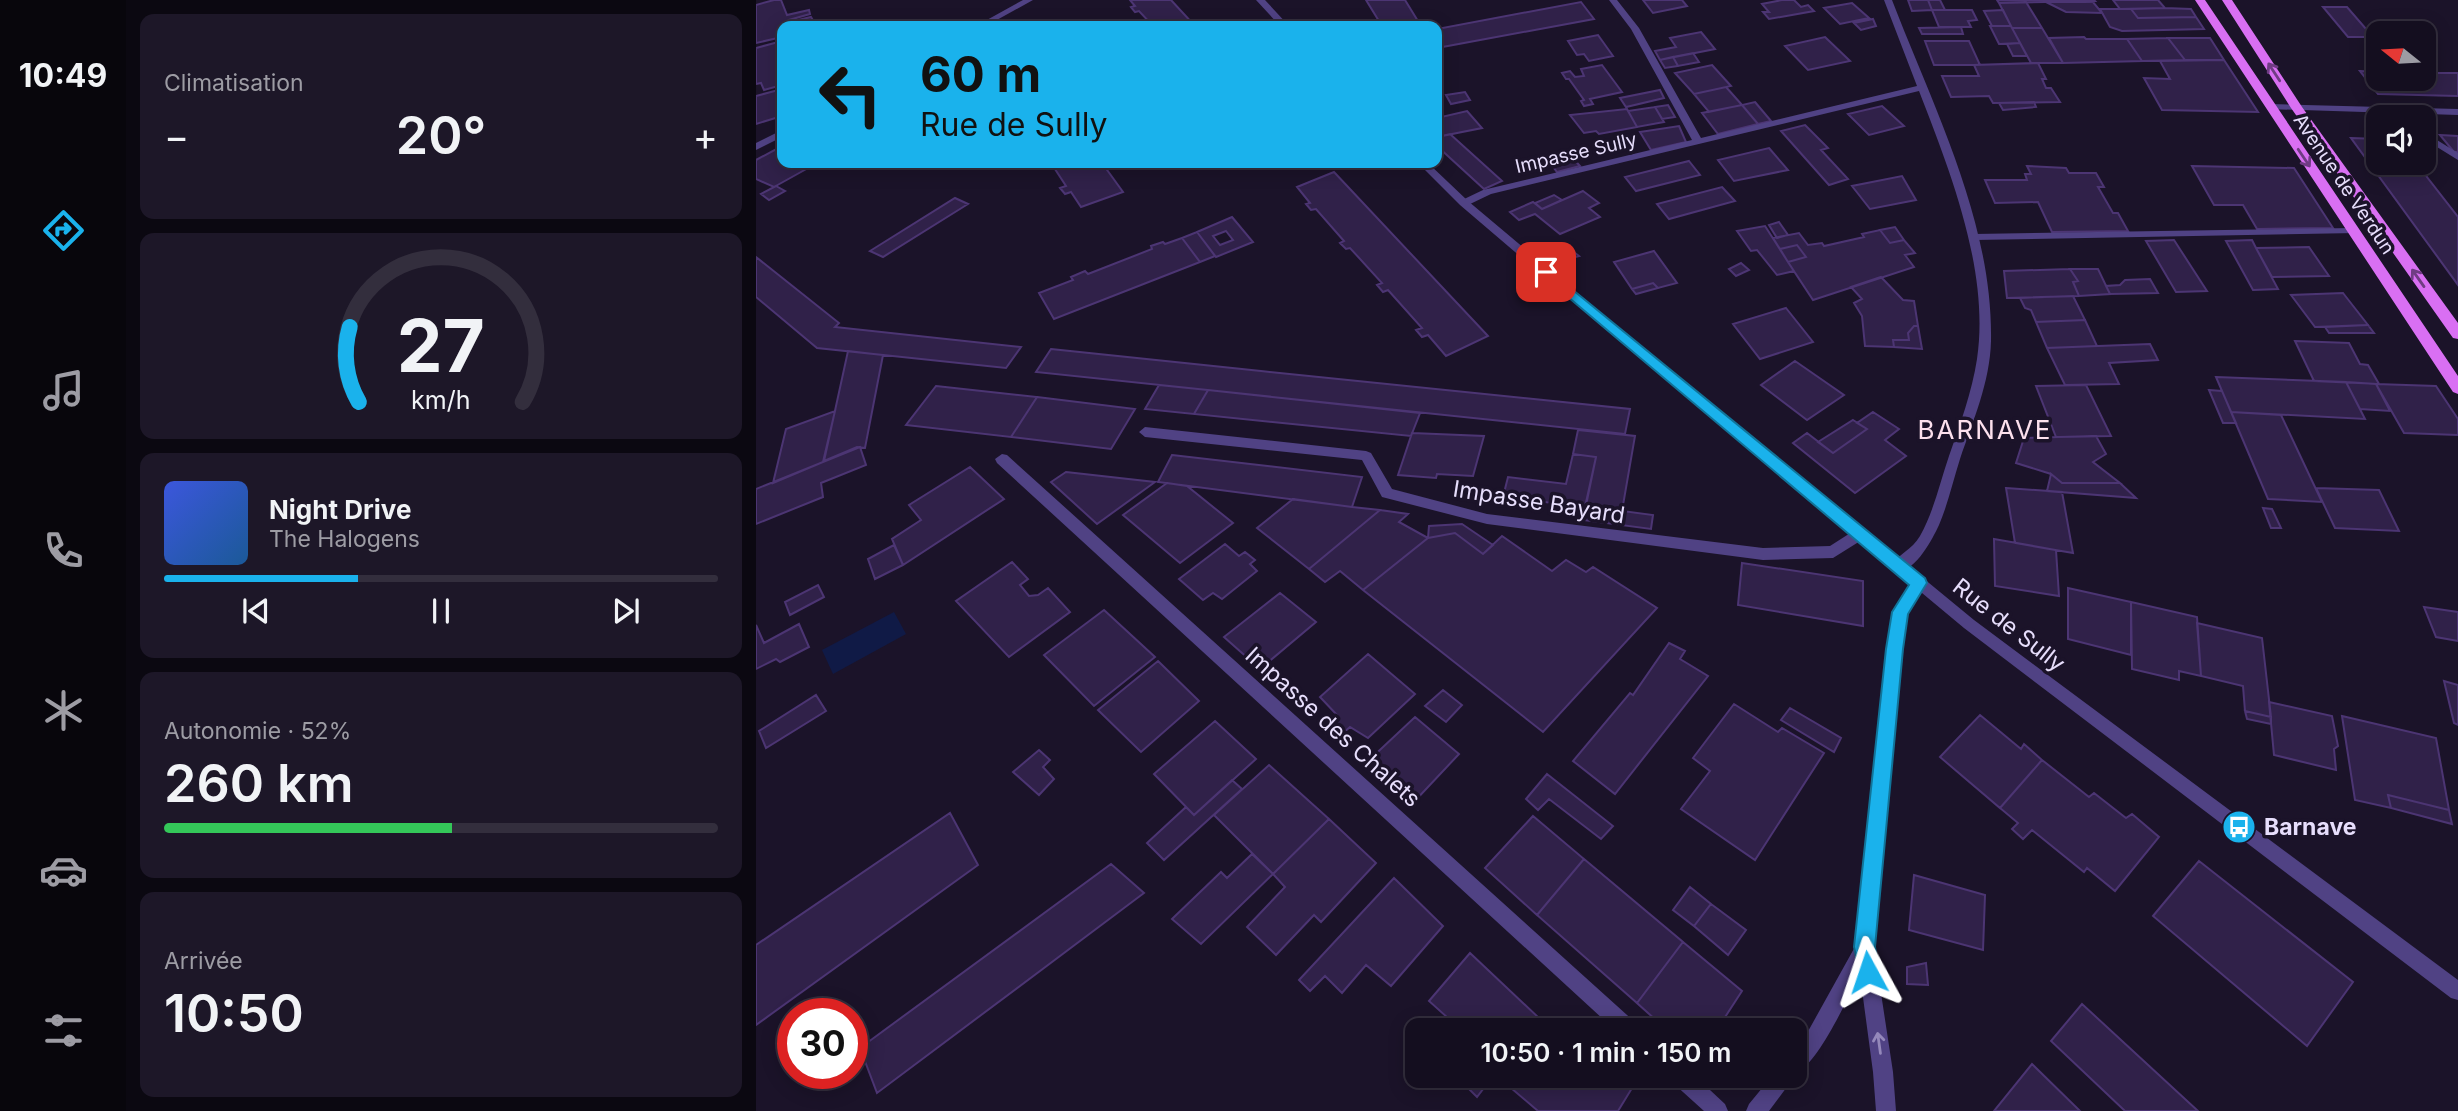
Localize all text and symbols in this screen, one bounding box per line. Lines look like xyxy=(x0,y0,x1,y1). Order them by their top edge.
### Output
north arrow xyxy=(2366,21,2436,91)
map controls xyxy=(2366,21,2436,175)
text: 60 m xyxy=(920,45,1041,104)
icon: left xyxy=(805,49,896,140)
text: 10:49 xyxy=(19,56,107,95)
one-way arrow xyxy=(2266,63,2281,82)
text: Climatisation xyxy=(164,69,304,97)
text: 20° xyxy=(396,104,486,167)
text: Rue de Sully xyxy=(920,105,1108,144)
button: sound xyxy=(2366,105,2436,175)
street label: Avenue de Verdun xyxy=(2289,109,2399,259)
text: − xyxy=(164,113,189,159)
text: + xyxy=(693,113,718,159)
street label: Impasse Sully xyxy=(1513,128,1639,178)
one-way arrow xyxy=(2297,147,2311,167)
icon: directions xyxy=(39,206,88,255)
pin xyxy=(1516,242,1576,302)
icon: arrive xyxy=(1527,253,1565,291)
one-way arrow xyxy=(2411,269,2425,288)
text: 27 xyxy=(397,302,485,391)
icon: music xyxy=(39,366,88,415)
text: km/h xyxy=(411,385,471,415)
district label: BARNAVE xyxy=(1918,414,2053,445)
street label: Impasse Bayard xyxy=(1451,475,1627,529)
text: Night Drive xyxy=(269,494,411,525)
text: The Halogens xyxy=(269,525,420,553)
icon: phone xyxy=(39,526,88,575)
street label: Rue de Sully xyxy=(1947,572,2071,678)
icon: previous xyxy=(237,592,275,630)
icon: pause xyxy=(422,592,460,630)
icon: next xyxy=(607,592,645,630)
street label: Impasse des Chalets xyxy=(1240,641,1426,813)
icon: climate xyxy=(39,686,88,735)
text: Autonomie · 52% xyxy=(164,717,351,745)
text: 260 km xyxy=(164,752,354,815)
bus stop icon: Barnave xyxy=(2220,808,2258,846)
place label: Barnave xyxy=(2264,813,2356,841)
icon: car xyxy=(39,846,88,895)
position arrow xyxy=(1831,935,1905,1009)
text: Arrivée xyxy=(164,947,243,975)
text: 10:50 xyxy=(164,982,304,1045)
speed limit sign: 30 xyxy=(777,998,868,1089)
icon: filters xyxy=(39,1006,88,1055)
one-way arrow xyxy=(1872,1032,1885,1055)
text: 10:50 · 1 min · 150 m xyxy=(1481,1037,1731,1068)

